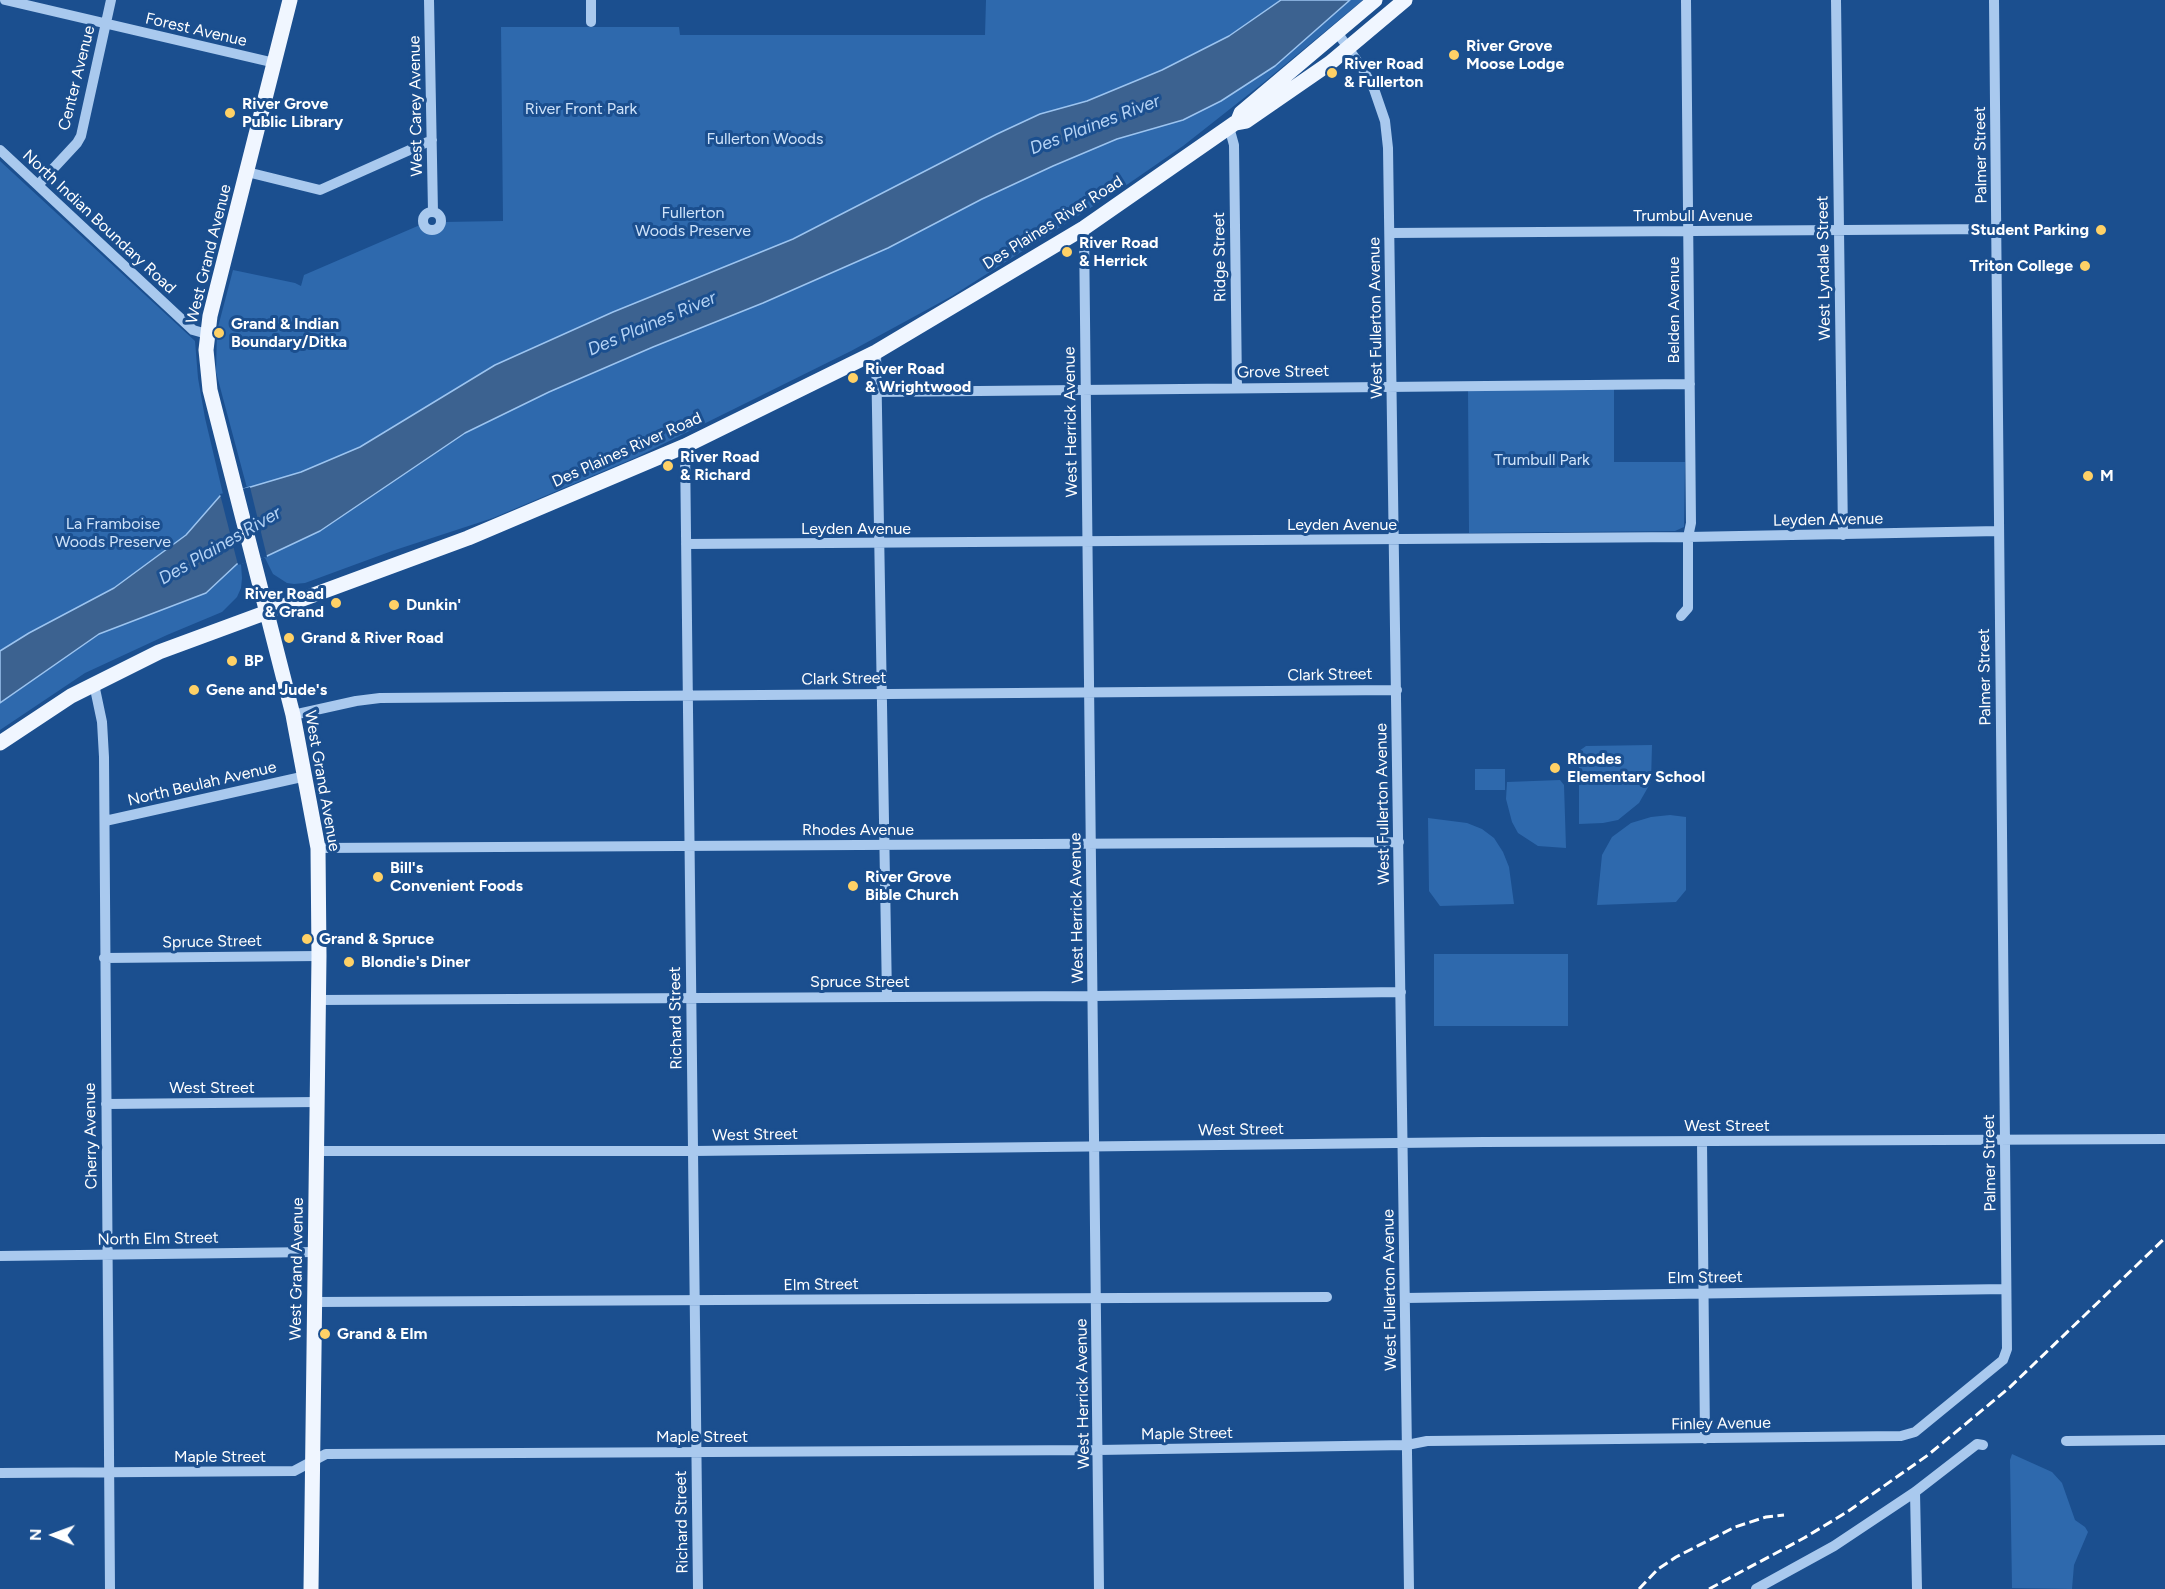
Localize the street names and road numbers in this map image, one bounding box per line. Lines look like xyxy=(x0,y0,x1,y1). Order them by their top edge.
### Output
street label: Forest Avenue xyxy=(143,9,249,51)
street label: Center Avenue xyxy=(55,24,99,132)
street label: West Carey Avenue xyxy=(405,35,427,177)
street label: Palmer Street xyxy=(1971,106,1991,204)
street label: North Indian Boundary Road xyxy=(18,146,180,298)
street label: Des Plaines River Road xyxy=(979,172,1127,274)
street label: West Grand Avenue xyxy=(182,182,236,326)
street label: West Lyndale Street xyxy=(1813,195,1835,341)
street label: Trumbull Avenue xyxy=(1633,206,1753,226)
street label: Ridge Street xyxy=(1210,212,1230,302)
street label: West Fullerton Avenue xyxy=(1365,237,1387,399)
street label: Belden Avenue xyxy=(1664,256,1684,364)
street label: West Herrick Avenue xyxy=(1060,347,1082,497)
street label: Grove Street xyxy=(1237,362,1329,382)
street label: Des Plaines River Road xyxy=(549,408,705,492)
street label: Leyden Avenue xyxy=(1773,509,1883,531)
street label: Leyden Avenue xyxy=(1287,515,1397,535)
street label: Leyden Avenue xyxy=(801,519,911,539)
street label: Palmer Street xyxy=(1975,628,1995,726)
street label: Clark Street xyxy=(1287,665,1373,685)
street label: Clark Street xyxy=(801,669,887,689)
street label: West Grand Avenue xyxy=(300,709,344,853)
street label: West Fullerton Avenue xyxy=(1372,723,1394,885)
street label: North Beulah Avenue xyxy=(126,758,278,810)
street label: Rhodes Avenue xyxy=(802,820,914,840)
street label: West Herrick Avenue xyxy=(1066,833,1088,983)
street label: Spruce Street xyxy=(162,932,262,952)
street label: Richard Street xyxy=(666,966,686,1070)
street label: Spruce Street xyxy=(810,972,910,992)
street label: West Street xyxy=(169,1078,255,1098)
street label: Cherry Avenue xyxy=(80,1083,102,1189)
street label: Palmer Street xyxy=(1980,1114,2000,1212)
street label: West Street xyxy=(1684,1116,1770,1136)
street label: West Street xyxy=(1198,1120,1284,1140)
street label: West Street xyxy=(712,1125,798,1145)
street label: West Grand Avenue xyxy=(286,1197,308,1341)
street label: West Fullerton Avenue xyxy=(1379,1209,1401,1371)
street label: North Elm Street xyxy=(97,1228,219,1250)
street label: Elm Street xyxy=(1667,1268,1743,1288)
street label: Elm Street xyxy=(783,1275,859,1295)
street label: West Herrick Avenue xyxy=(1072,1319,1094,1469)
street label: Finley Avenue xyxy=(1671,1414,1771,1434)
street label: Maple Street xyxy=(1141,1424,1233,1444)
street label: Maple Street xyxy=(656,1427,748,1447)
street label: Maple Street xyxy=(174,1447,266,1467)
street label: Richard Street xyxy=(672,1470,692,1574)

